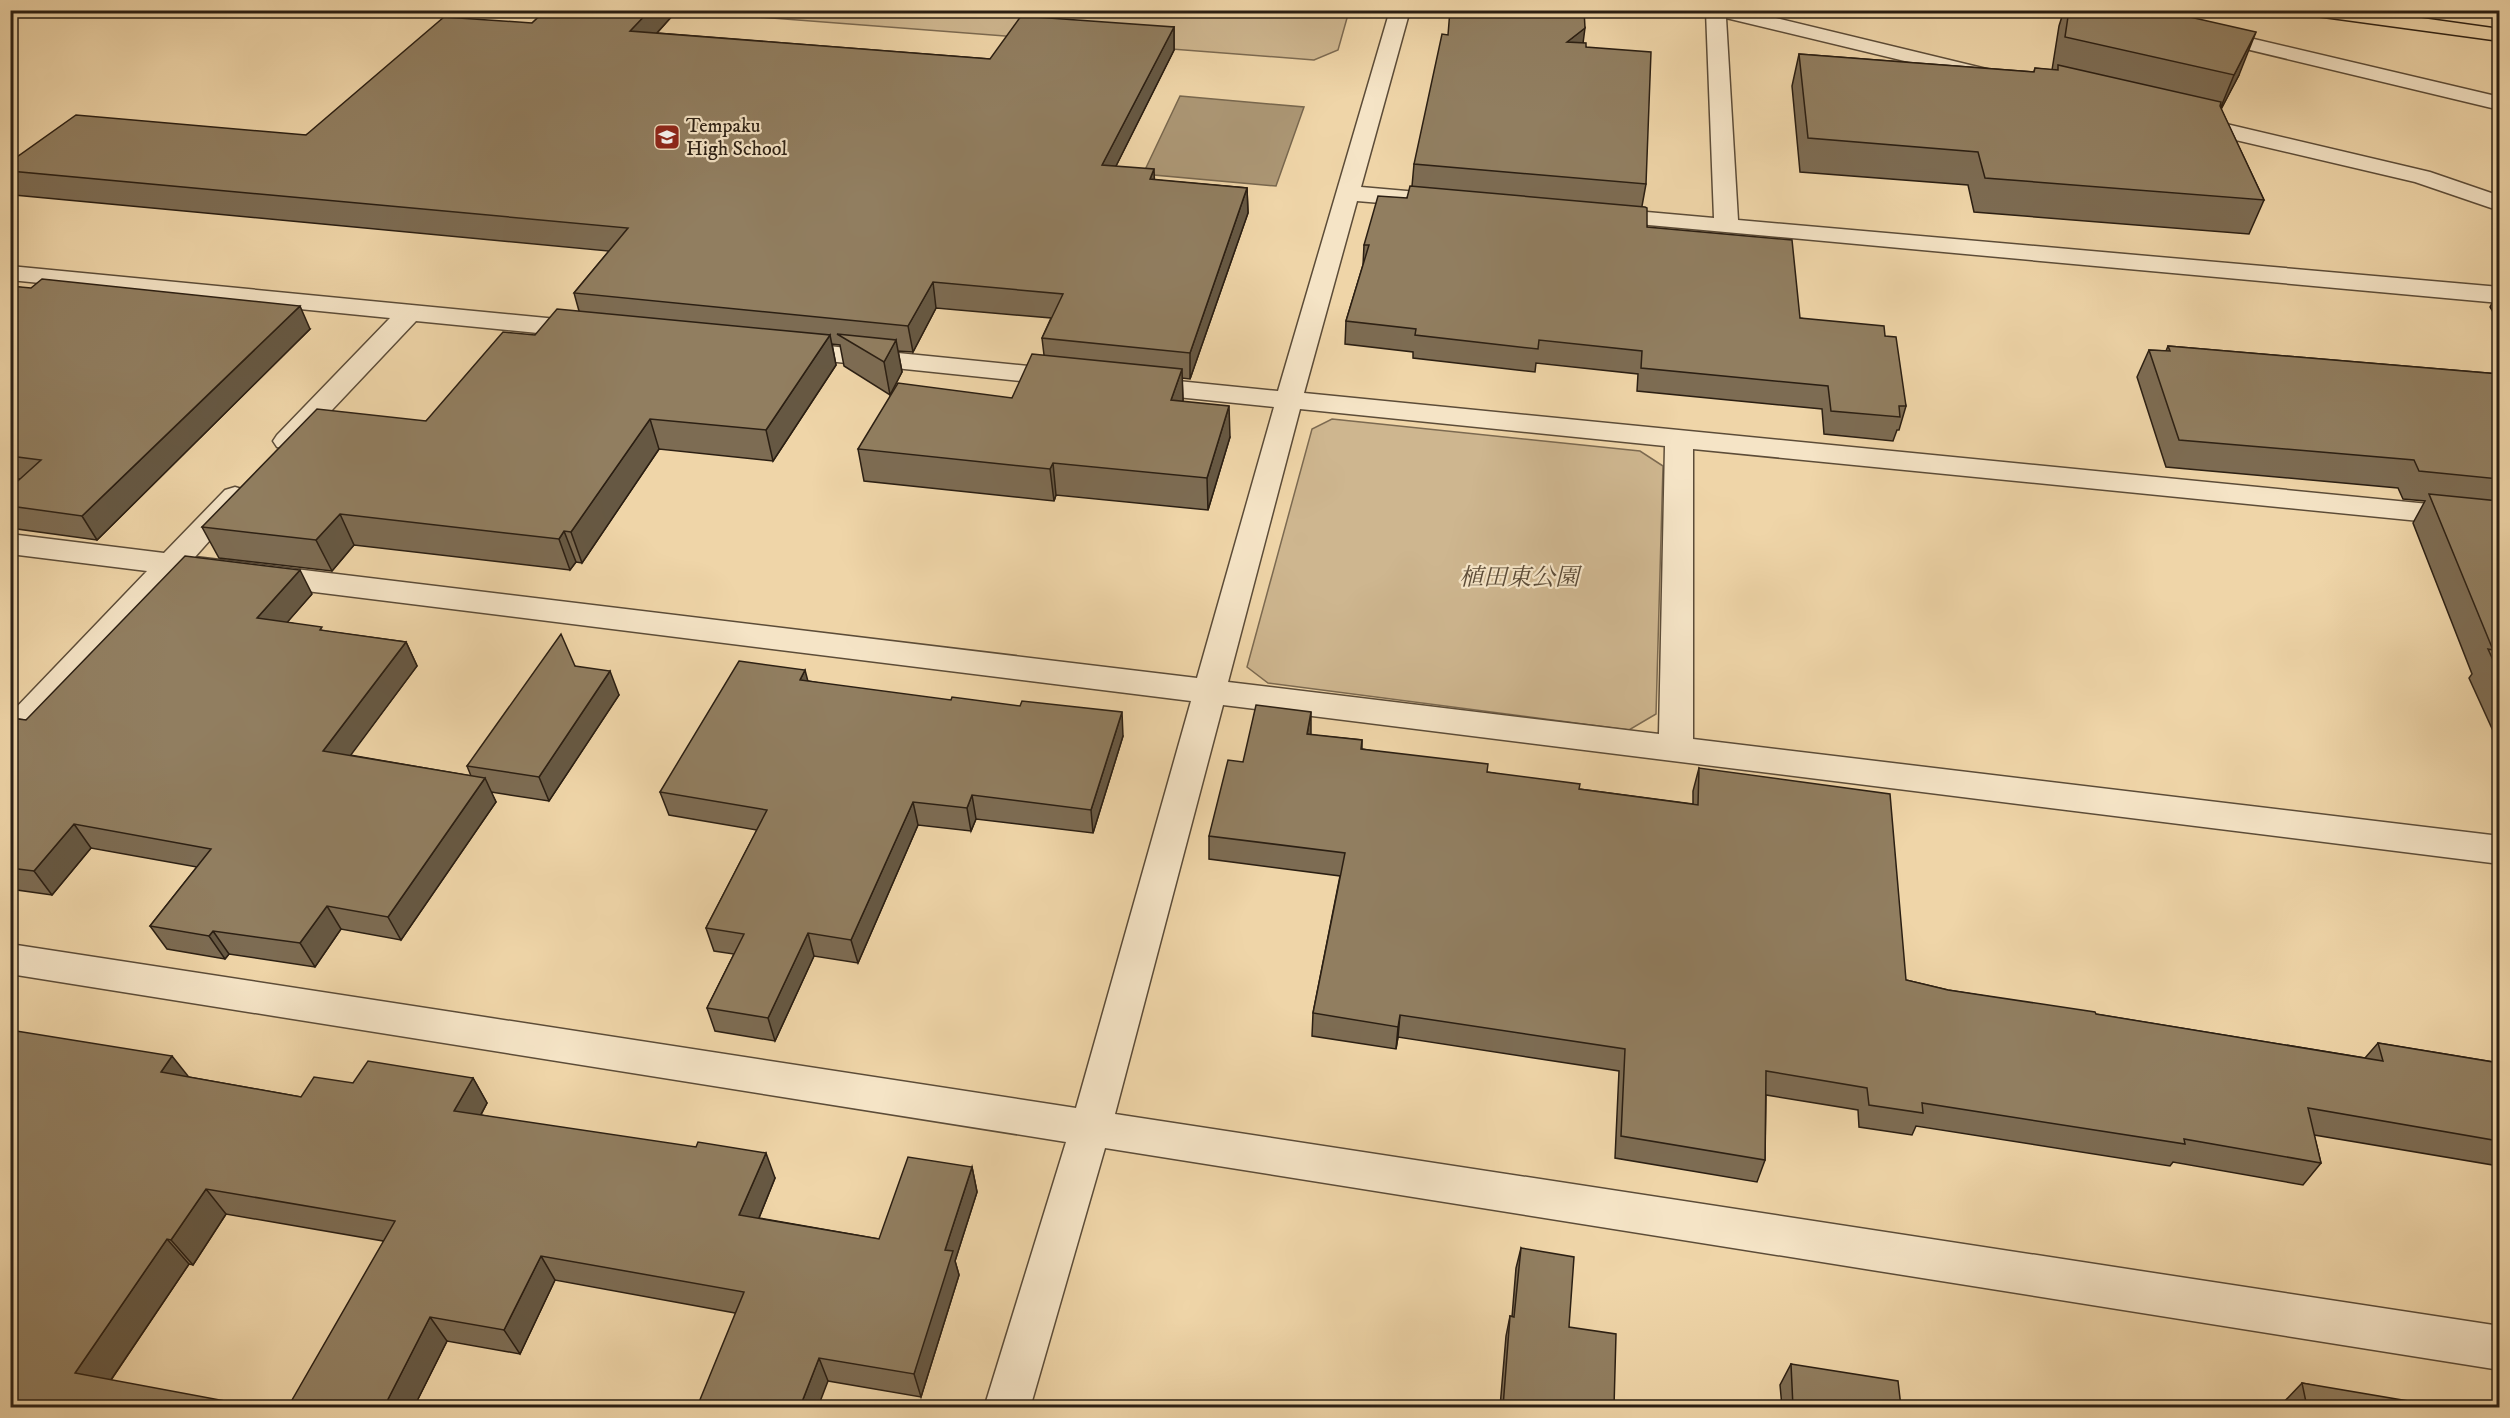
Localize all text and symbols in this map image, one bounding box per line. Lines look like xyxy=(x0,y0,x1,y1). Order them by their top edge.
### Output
place label: Tempaku High School xyxy=(686,114,787,162)
school or university icon: Tempaku High School xyxy=(652,122,682,152)
park label: 植田東公園 xyxy=(1459,563,1583,593)

